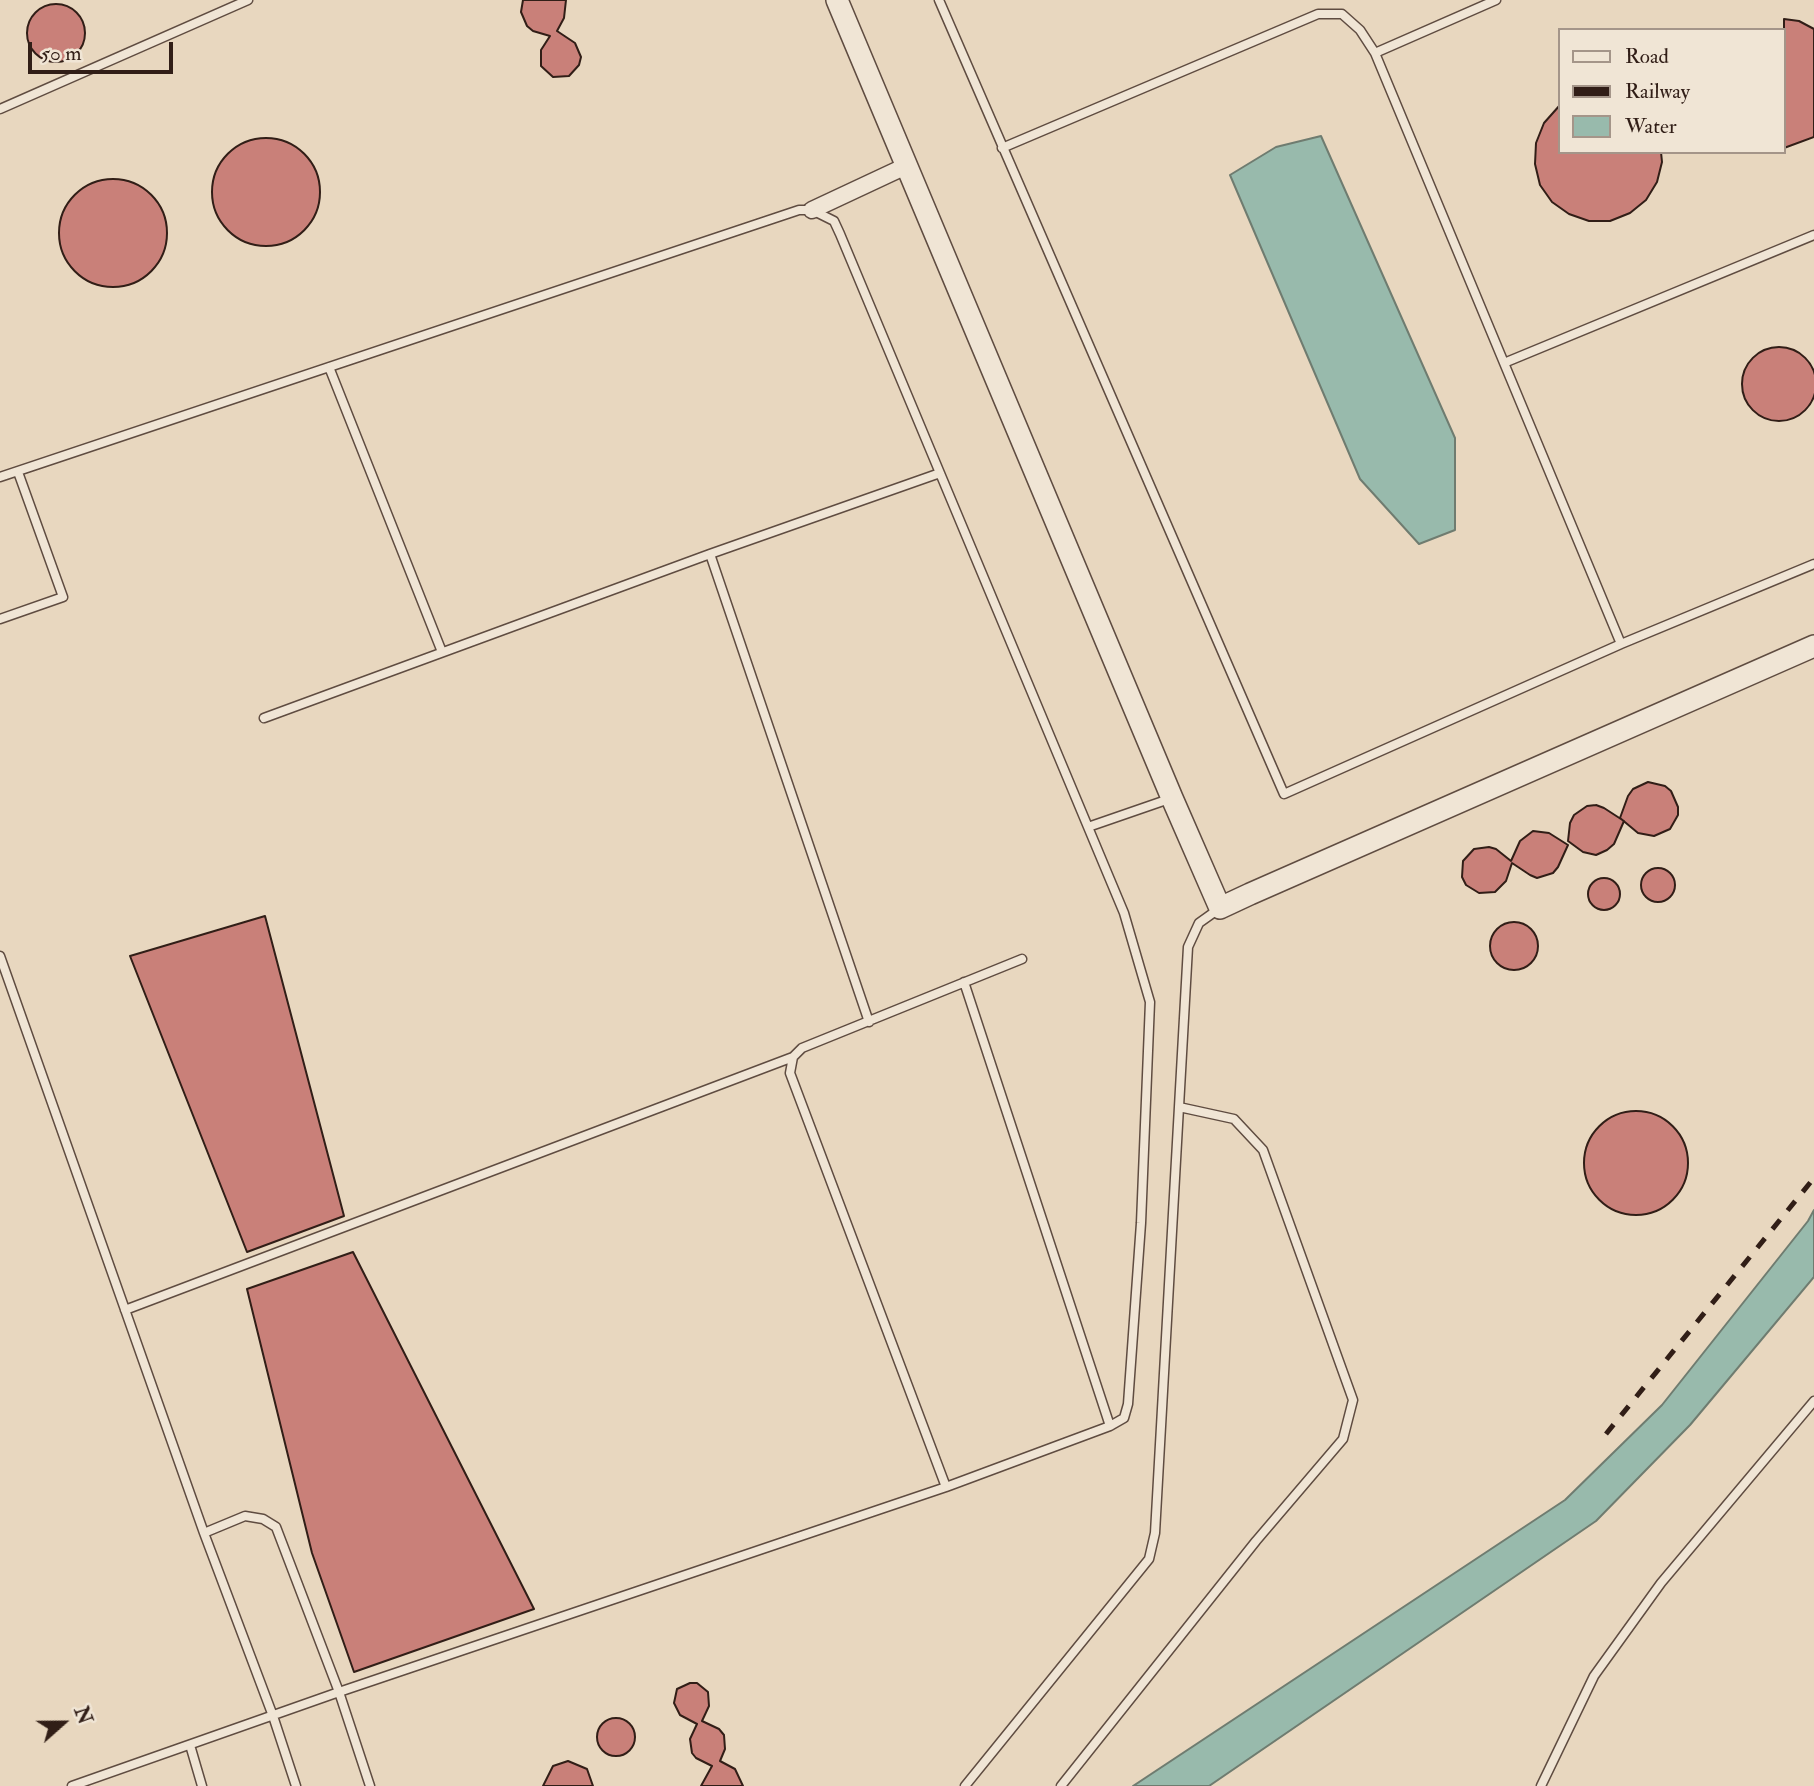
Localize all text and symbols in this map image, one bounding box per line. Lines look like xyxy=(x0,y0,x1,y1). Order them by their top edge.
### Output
scale bar xyxy=(32,28,177,72)
legend xyxy=(1559,28,1786,154)
text: 50 m xyxy=(41,40,82,67)
text: Road xyxy=(1625,43,1669,70)
text: Railway xyxy=(1625,78,1690,105)
text: Water xyxy=(1625,113,1677,140)
north arrow xyxy=(28,1688,98,1758)
text: N xyxy=(68,1703,97,1728)

